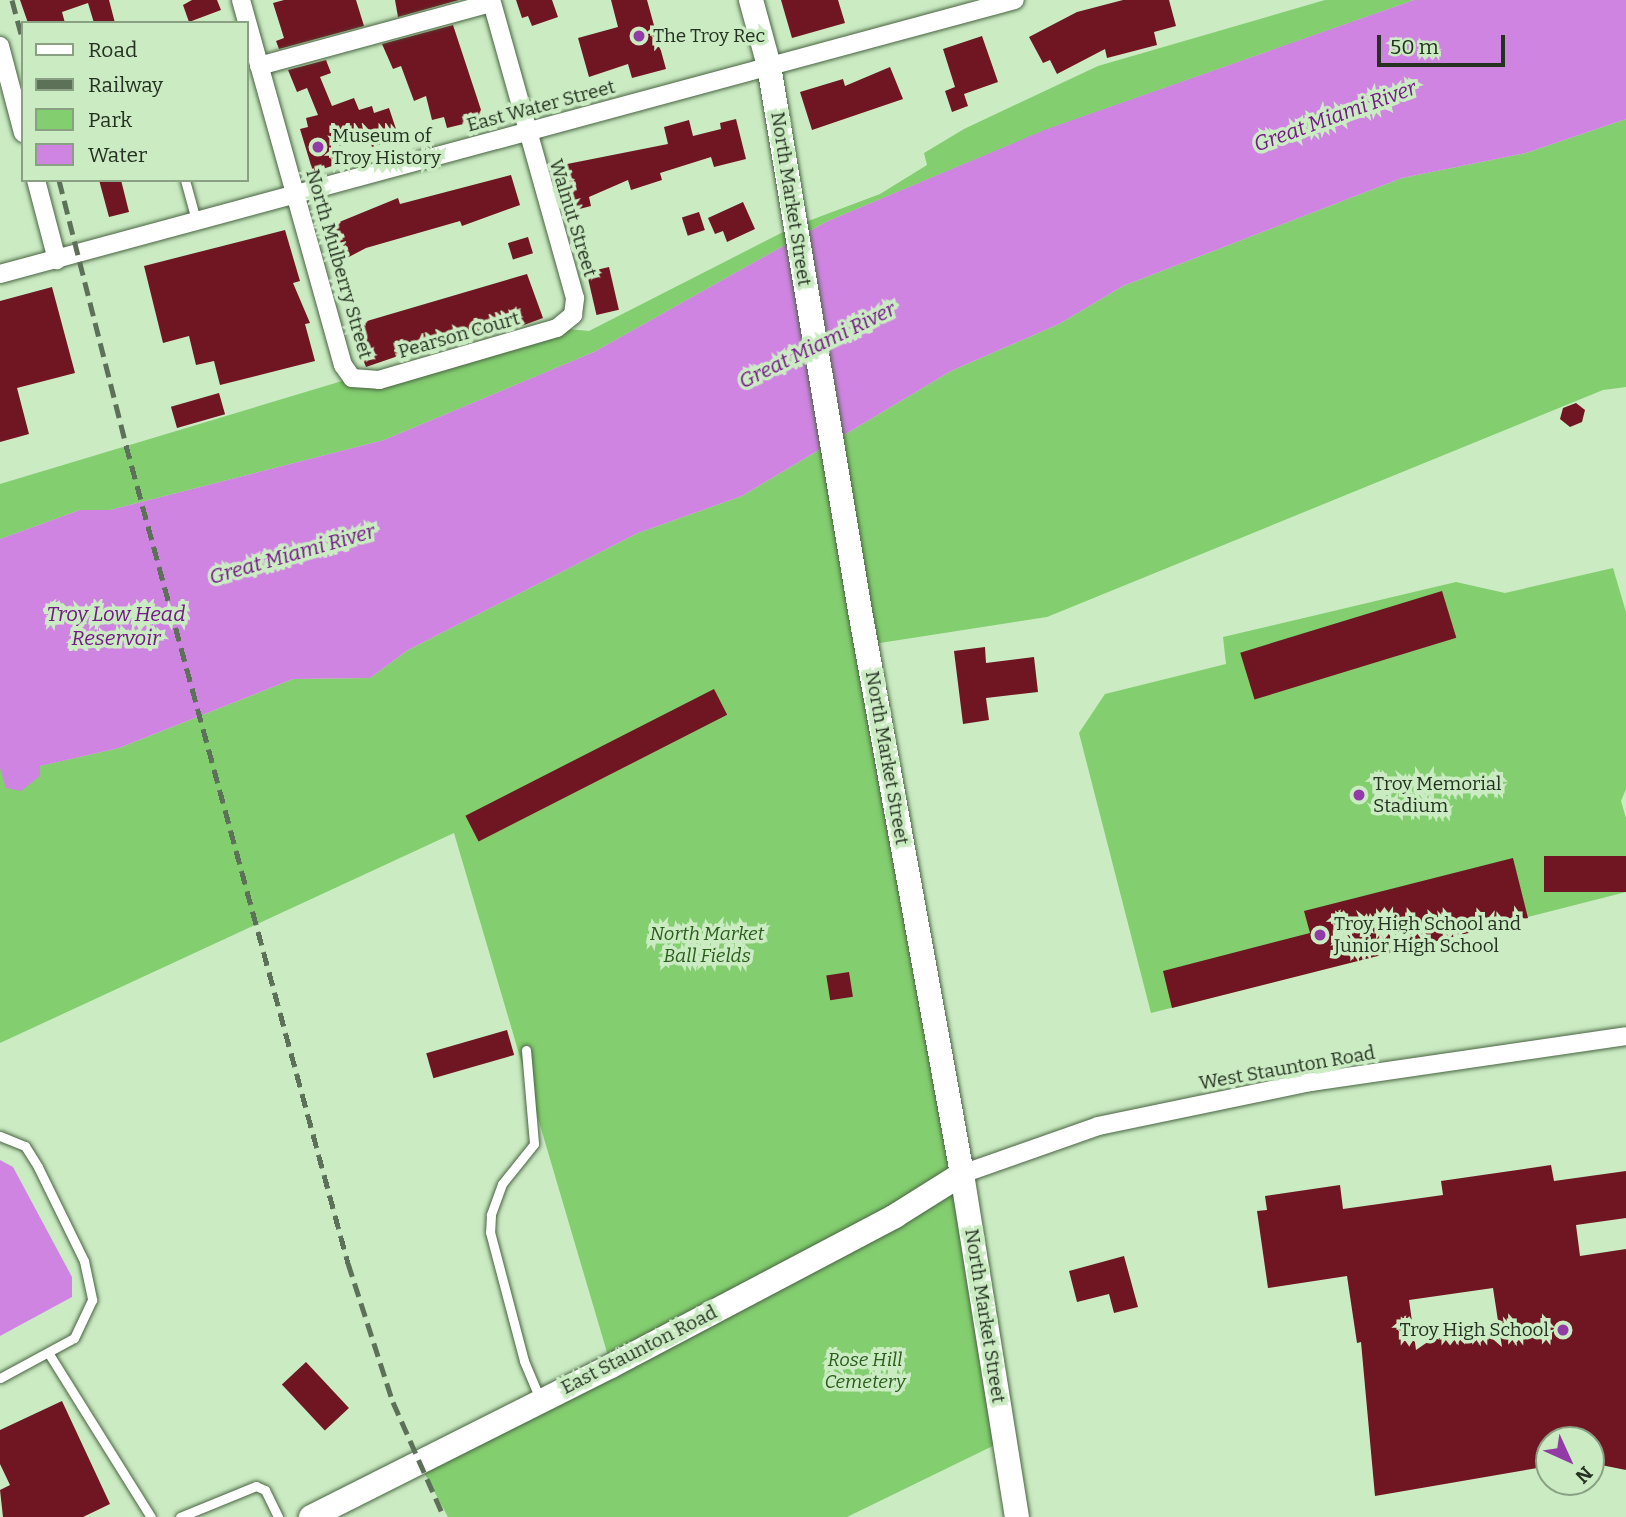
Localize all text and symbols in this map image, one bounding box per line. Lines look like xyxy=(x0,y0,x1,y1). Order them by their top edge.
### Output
legend xyxy=(21,21,248,182)
scale bar xyxy=(1381,21,1509,65)
place label: The Troy Rec xyxy=(653,25,765,47)
marker: The Troy Rec xyxy=(631,28,647,44)
text: 50 m xyxy=(1390,34,1439,60)
text: Road xyxy=(88,37,137,63)
text: Railway xyxy=(88,72,163,98)
street label: East Water Street xyxy=(464,75,618,137)
water label: Great Miami River xyxy=(1250,75,1420,157)
text: Park xyxy=(88,107,132,133)
street label: North Market Street xyxy=(766,110,816,288)
place label: Museum of Troy History xyxy=(332,125,441,169)
marker: Museum of Troy History xyxy=(310,139,326,155)
text: Water xyxy=(88,142,147,168)
street label: Walnut Street xyxy=(544,156,602,280)
street label: North Mulberry Street xyxy=(301,167,377,361)
water label: Great Miami River xyxy=(735,296,899,394)
street label: Pearson Court xyxy=(396,307,522,363)
water label: Great Miami River xyxy=(206,518,378,590)
water label: Troy Low Head Reservoir xyxy=(47,601,185,651)
street label: North Market Street xyxy=(860,669,914,847)
place label: Troy Memorial Stadium xyxy=(1373,773,1501,817)
marker: Troy Memorial Stadium xyxy=(1351,787,1367,803)
place label: Troy High School and Junior High School xyxy=(1334,913,1521,957)
park label: North Market Ball Fields xyxy=(650,923,764,967)
marker: Troy High School and Junior High School xyxy=(1312,927,1328,943)
street label: West Staunton Road xyxy=(1197,1041,1377,1095)
street label: North Market Street xyxy=(960,1227,1010,1405)
street label: East Staunton Road xyxy=(557,1301,721,1399)
place label: Troy High School xyxy=(1400,1319,1549,1341)
marker: Troy High School xyxy=(1555,1322,1571,1338)
park label: Rose Hill Cemetery xyxy=(824,1349,906,1393)
north arrow xyxy=(1535,1426,1605,1496)
text: N xyxy=(1570,1461,1597,1488)

